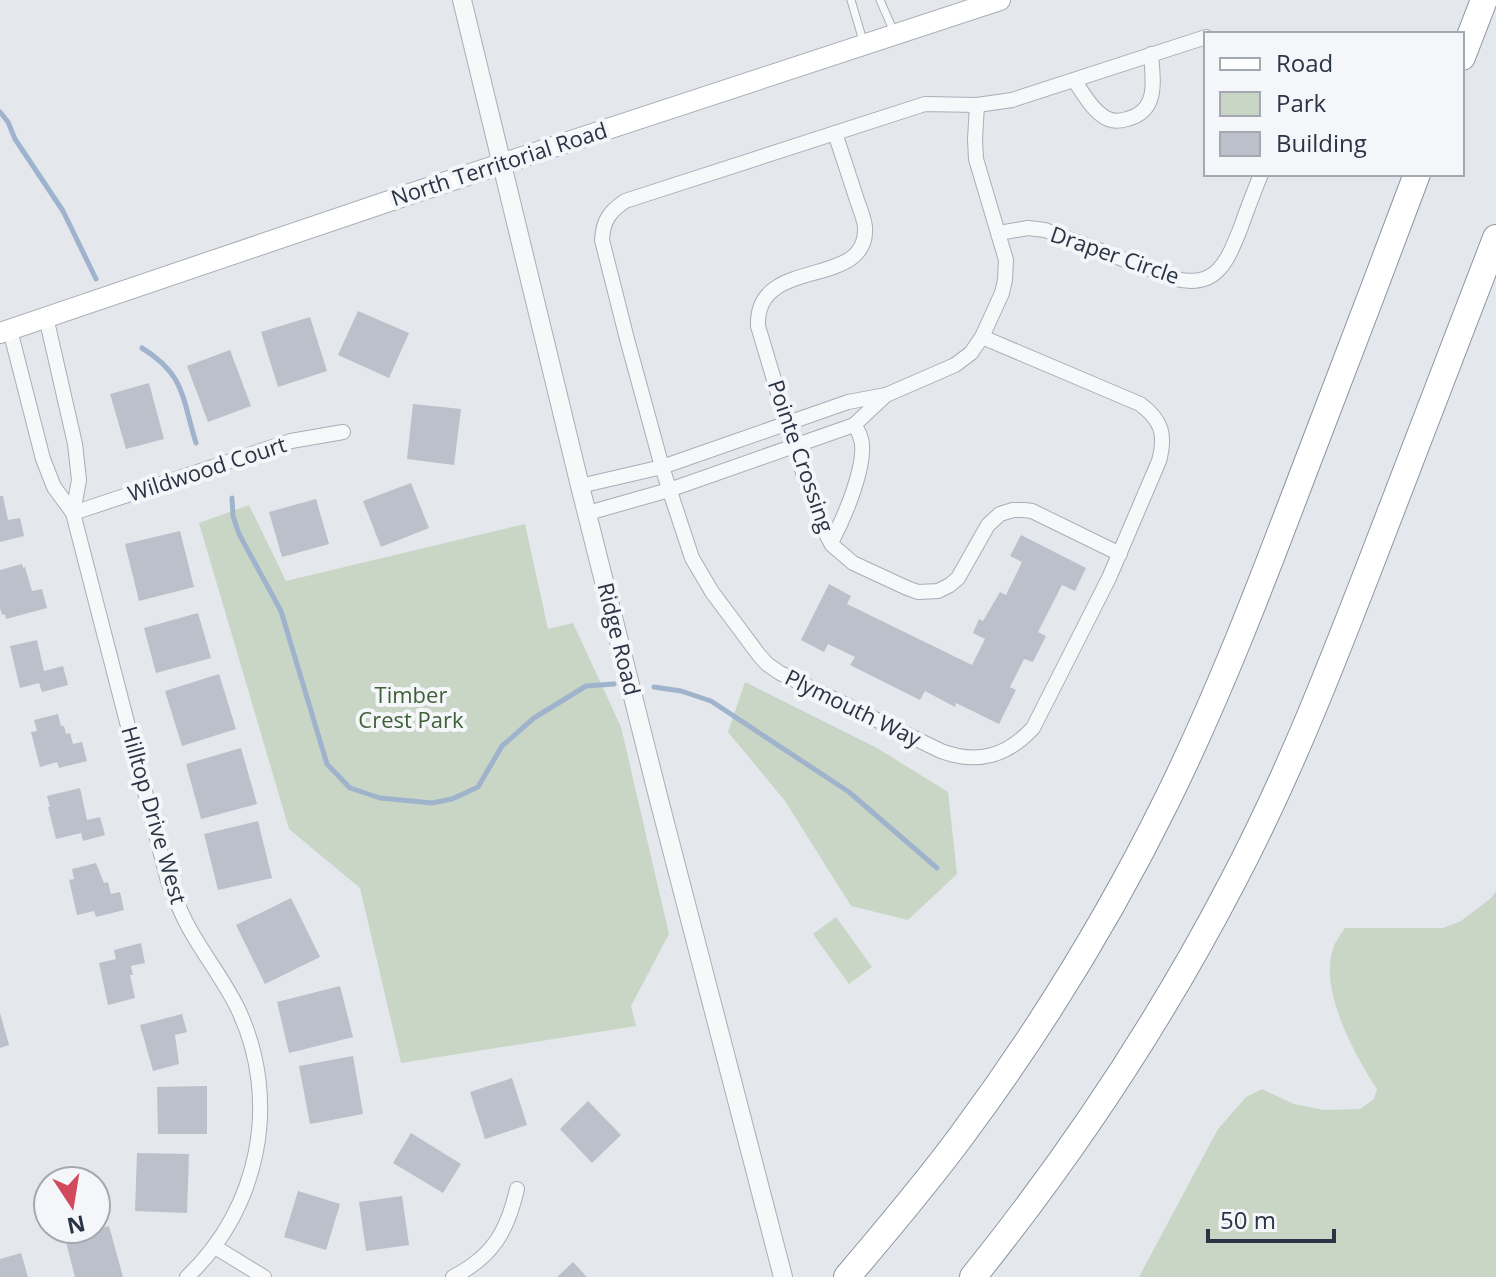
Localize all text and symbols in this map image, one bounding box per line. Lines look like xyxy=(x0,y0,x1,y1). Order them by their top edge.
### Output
legend xyxy=(1204,32,1464,176)
text: Road xyxy=(1276,46,1333,79)
text: Park xyxy=(1276,86,1327,119)
street label: North Territorial Road xyxy=(387,114,611,212)
text: Building xyxy=(1276,126,1367,159)
street label: Draper Circle xyxy=(1047,218,1184,290)
street label: Pointe Crossing xyxy=(762,375,842,536)
street label: Wildwood Court xyxy=(124,428,290,508)
street label: Ridge Road xyxy=(591,579,648,698)
street label: Plymouth Way xyxy=(781,661,927,753)
park label: Timber Crest Park xyxy=(358,679,464,734)
street label: Hilltop Drive West xyxy=(115,722,195,907)
north arrow xyxy=(32,1165,112,1245)
scale bar xyxy=(1208,1193,1334,1243)
text: 50 m xyxy=(1220,1203,1276,1236)
text: N xyxy=(64,1209,88,1242)

